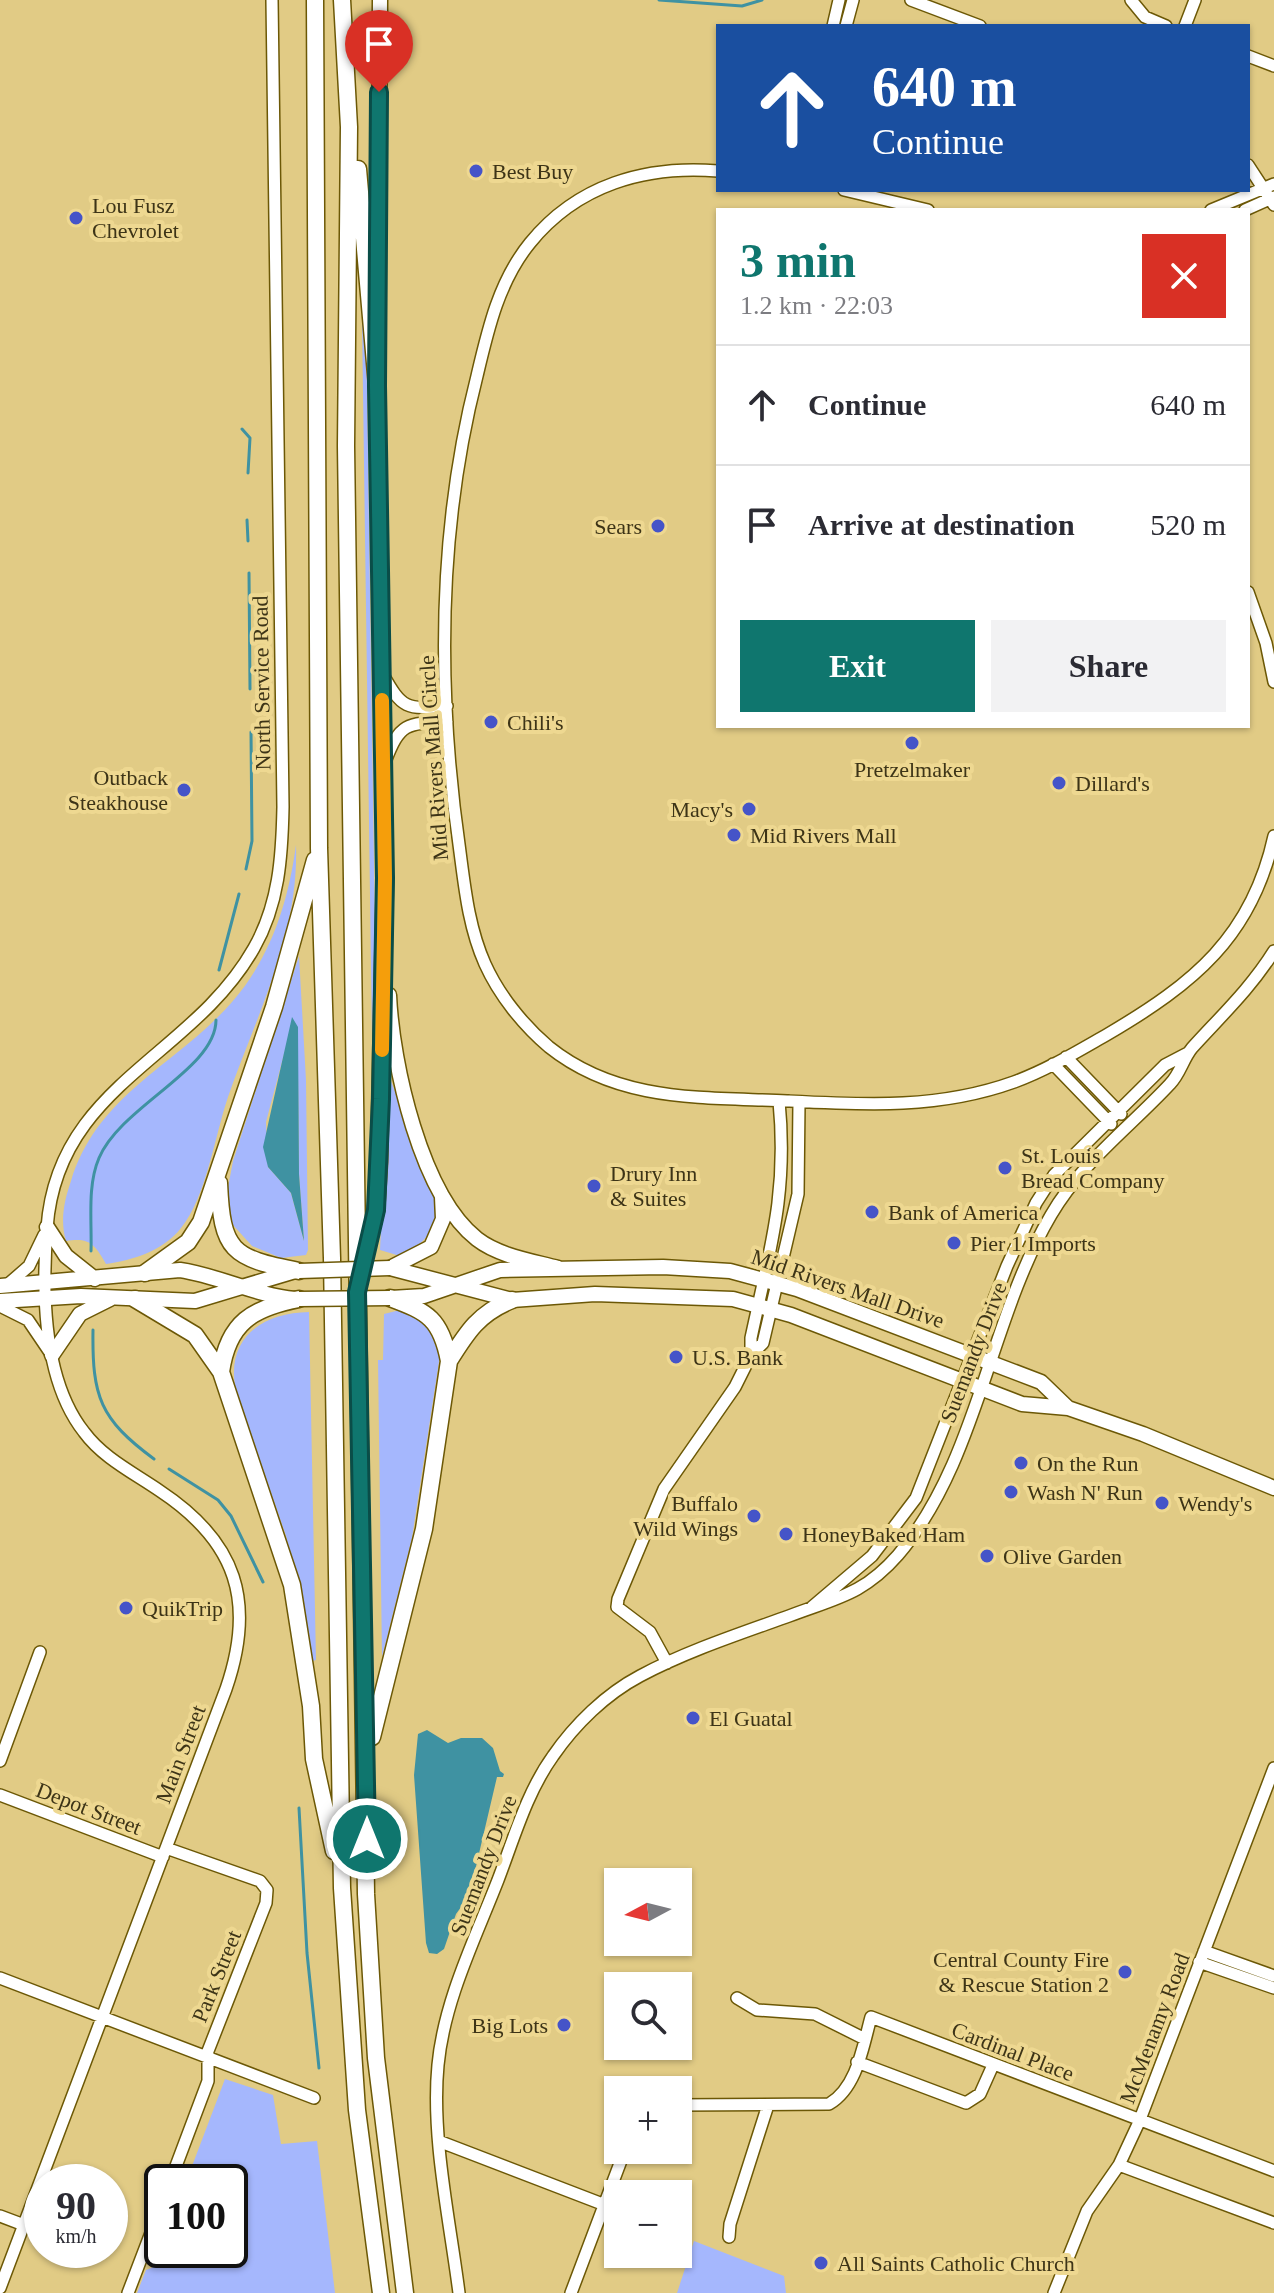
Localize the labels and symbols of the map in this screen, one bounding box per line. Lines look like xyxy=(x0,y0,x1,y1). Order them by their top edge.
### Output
pin xyxy=(345,10,413,92)
place label: Best Buy xyxy=(492,159,573,184)
marker: Best Buy xyxy=(467,162,485,180)
place label: Lou Fusz Chevrolet xyxy=(92,193,179,243)
marker: Lou Fusz Chevrolet xyxy=(67,209,85,227)
place label: Sears xyxy=(594,514,642,539)
marker: Sears xyxy=(649,517,667,535)
street label: North Service Road xyxy=(247,595,276,771)
street label: Mid Rivers Mall Circle xyxy=(414,654,453,862)
place label: Chili's xyxy=(507,710,564,735)
marker: Chili's xyxy=(482,713,500,731)
marker: Pretzelmaker xyxy=(903,734,921,752)
place label: Pretzelmaker xyxy=(854,757,971,782)
place label: Outback Steakhouse xyxy=(68,765,168,815)
place label: Dillard's xyxy=(1075,771,1150,796)
marker: Dillard's xyxy=(1050,774,1068,792)
marker: Outback Steakhouse xyxy=(175,781,193,799)
place label: Macy's xyxy=(670,797,733,822)
marker: Macy's xyxy=(740,800,758,818)
place label: Mid Rivers Mall xyxy=(750,823,897,848)
marker: Mid Rivers Mall xyxy=(725,826,743,844)
place label: St. Louis Bread Company xyxy=(1021,1143,1165,1193)
marker: St. Louis Bread Company xyxy=(996,1159,1014,1177)
place label: Drury Inn & Suites xyxy=(610,1161,697,1211)
marker: Drury Inn & Suites xyxy=(585,1177,603,1195)
place label: Bank of America xyxy=(888,1200,1039,1225)
marker: Bank of America xyxy=(863,1203,881,1221)
place label: Pier 1 Imports xyxy=(970,1231,1096,1256)
marker: Pier 1 Imports xyxy=(945,1234,963,1252)
street label: Mid Rivers Mall Drive xyxy=(748,1244,948,1333)
street label: Suemandy Drive xyxy=(935,1278,1012,1426)
place label: U.S. Bank xyxy=(692,1345,783,1370)
marker: U.S. Bank xyxy=(667,1348,685,1366)
place label: On the Run xyxy=(1037,1451,1138,1476)
marker: On the Run xyxy=(1012,1454,1030,1472)
place label: Wash N' Run xyxy=(1027,1480,1143,1505)
marker: Wash N' Run xyxy=(1002,1483,1020,1501)
place label: Buffalo Wild Wings xyxy=(633,1491,738,1541)
place label: Wendy's xyxy=(1178,1491,1252,1516)
marker: Wendy's xyxy=(1153,1494,1171,1512)
marker: Buffalo Wild Wings xyxy=(745,1507,763,1525)
place label: HoneyBaked Ham xyxy=(802,1522,965,1547)
marker: HoneyBaked Ham xyxy=(777,1525,795,1543)
place label: Olive Garden xyxy=(1003,1544,1122,1569)
marker: Olive Garden xyxy=(978,1547,996,1565)
place label: QuikTrip xyxy=(142,1596,223,1621)
marker: QuikTrip xyxy=(117,1599,135,1617)
street label: Main Street xyxy=(150,1701,211,1807)
place label: El Guatal xyxy=(709,1706,793,1731)
marker: El Guatal xyxy=(684,1709,702,1727)
street label: Depot Street xyxy=(33,1777,145,1840)
street label: Suemandy Drive xyxy=(445,1791,522,1939)
position arrow xyxy=(325,1797,409,1881)
north arrow xyxy=(604,1868,692,1956)
street label: Park Street xyxy=(187,1926,246,2026)
place label: Central County Fire & Rescue Station 2 xyxy=(933,1947,1109,1997)
street label: McMenamy Road xyxy=(1114,1949,1195,2107)
marker: Central County Fire & Rescue Station 2 xyxy=(1116,1963,1134,1981)
place label: Big Lots xyxy=(472,2013,548,2038)
marker: Big Lots xyxy=(555,2016,573,2034)
street label: Cardinal Place xyxy=(948,2017,1077,2086)
speed limit sign: 100 xyxy=(144,2164,248,2268)
place label: All Saints Catholic Church xyxy=(837,2251,1075,2276)
marker: All Saints Catholic Church xyxy=(812,2254,830,2272)

